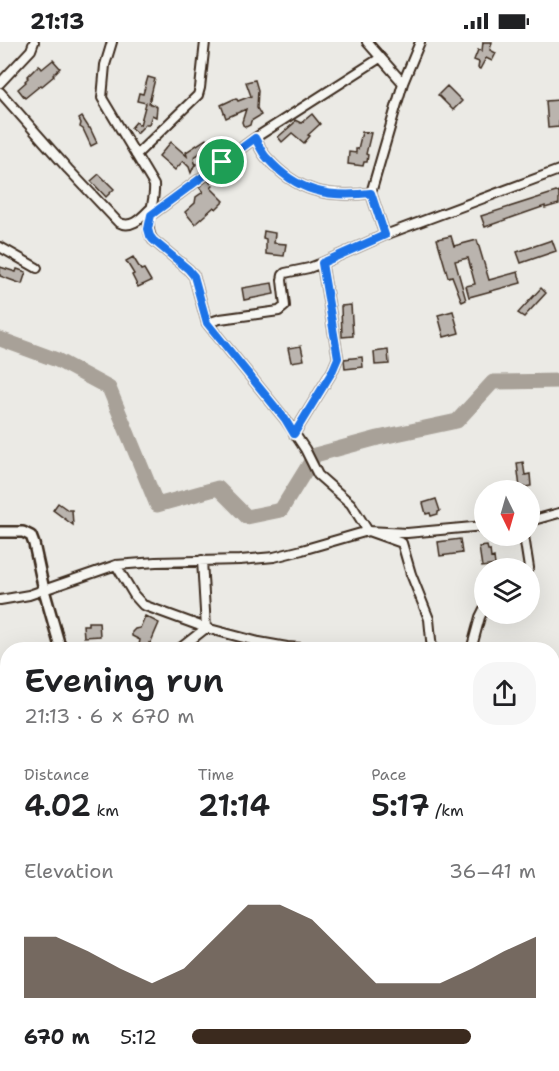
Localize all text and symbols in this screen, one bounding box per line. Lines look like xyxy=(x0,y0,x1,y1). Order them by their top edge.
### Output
text: 21:13 xyxy=(30,7,84,36)
pin xyxy=(196,136,247,187)
icon: arrive xyxy=(205,145,238,178)
north arrow xyxy=(474,480,540,546)
map controls xyxy=(474,480,540,624)
button: layers xyxy=(474,558,540,624)
text: Evening run xyxy=(24,658,224,703)
button: share xyxy=(473,662,536,725)
text: 21:13 · 6 × 670 m xyxy=(24,703,194,729)
text: Distance xyxy=(24,764,90,785)
text: Time xyxy=(198,764,234,785)
text: Pace xyxy=(371,764,407,785)
text: 4.02 xyxy=(24,785,91,826)
text: 21:14 xyxy=(198,785,270,826)
text: 5:17 xyxy=(371,785,430,826)
text: km xyxy=(91,800,119,821)
text: /km xyxy=(430,800,464,821)
text: Elevation xyxy=(24,858,114,884)
text: 36–41 m xyxy=(449,858,536,884)
text: 670 m xyxy=(24,1024,90,1050)
text: 5:12 xyxy=(120,1024,157,1050)

